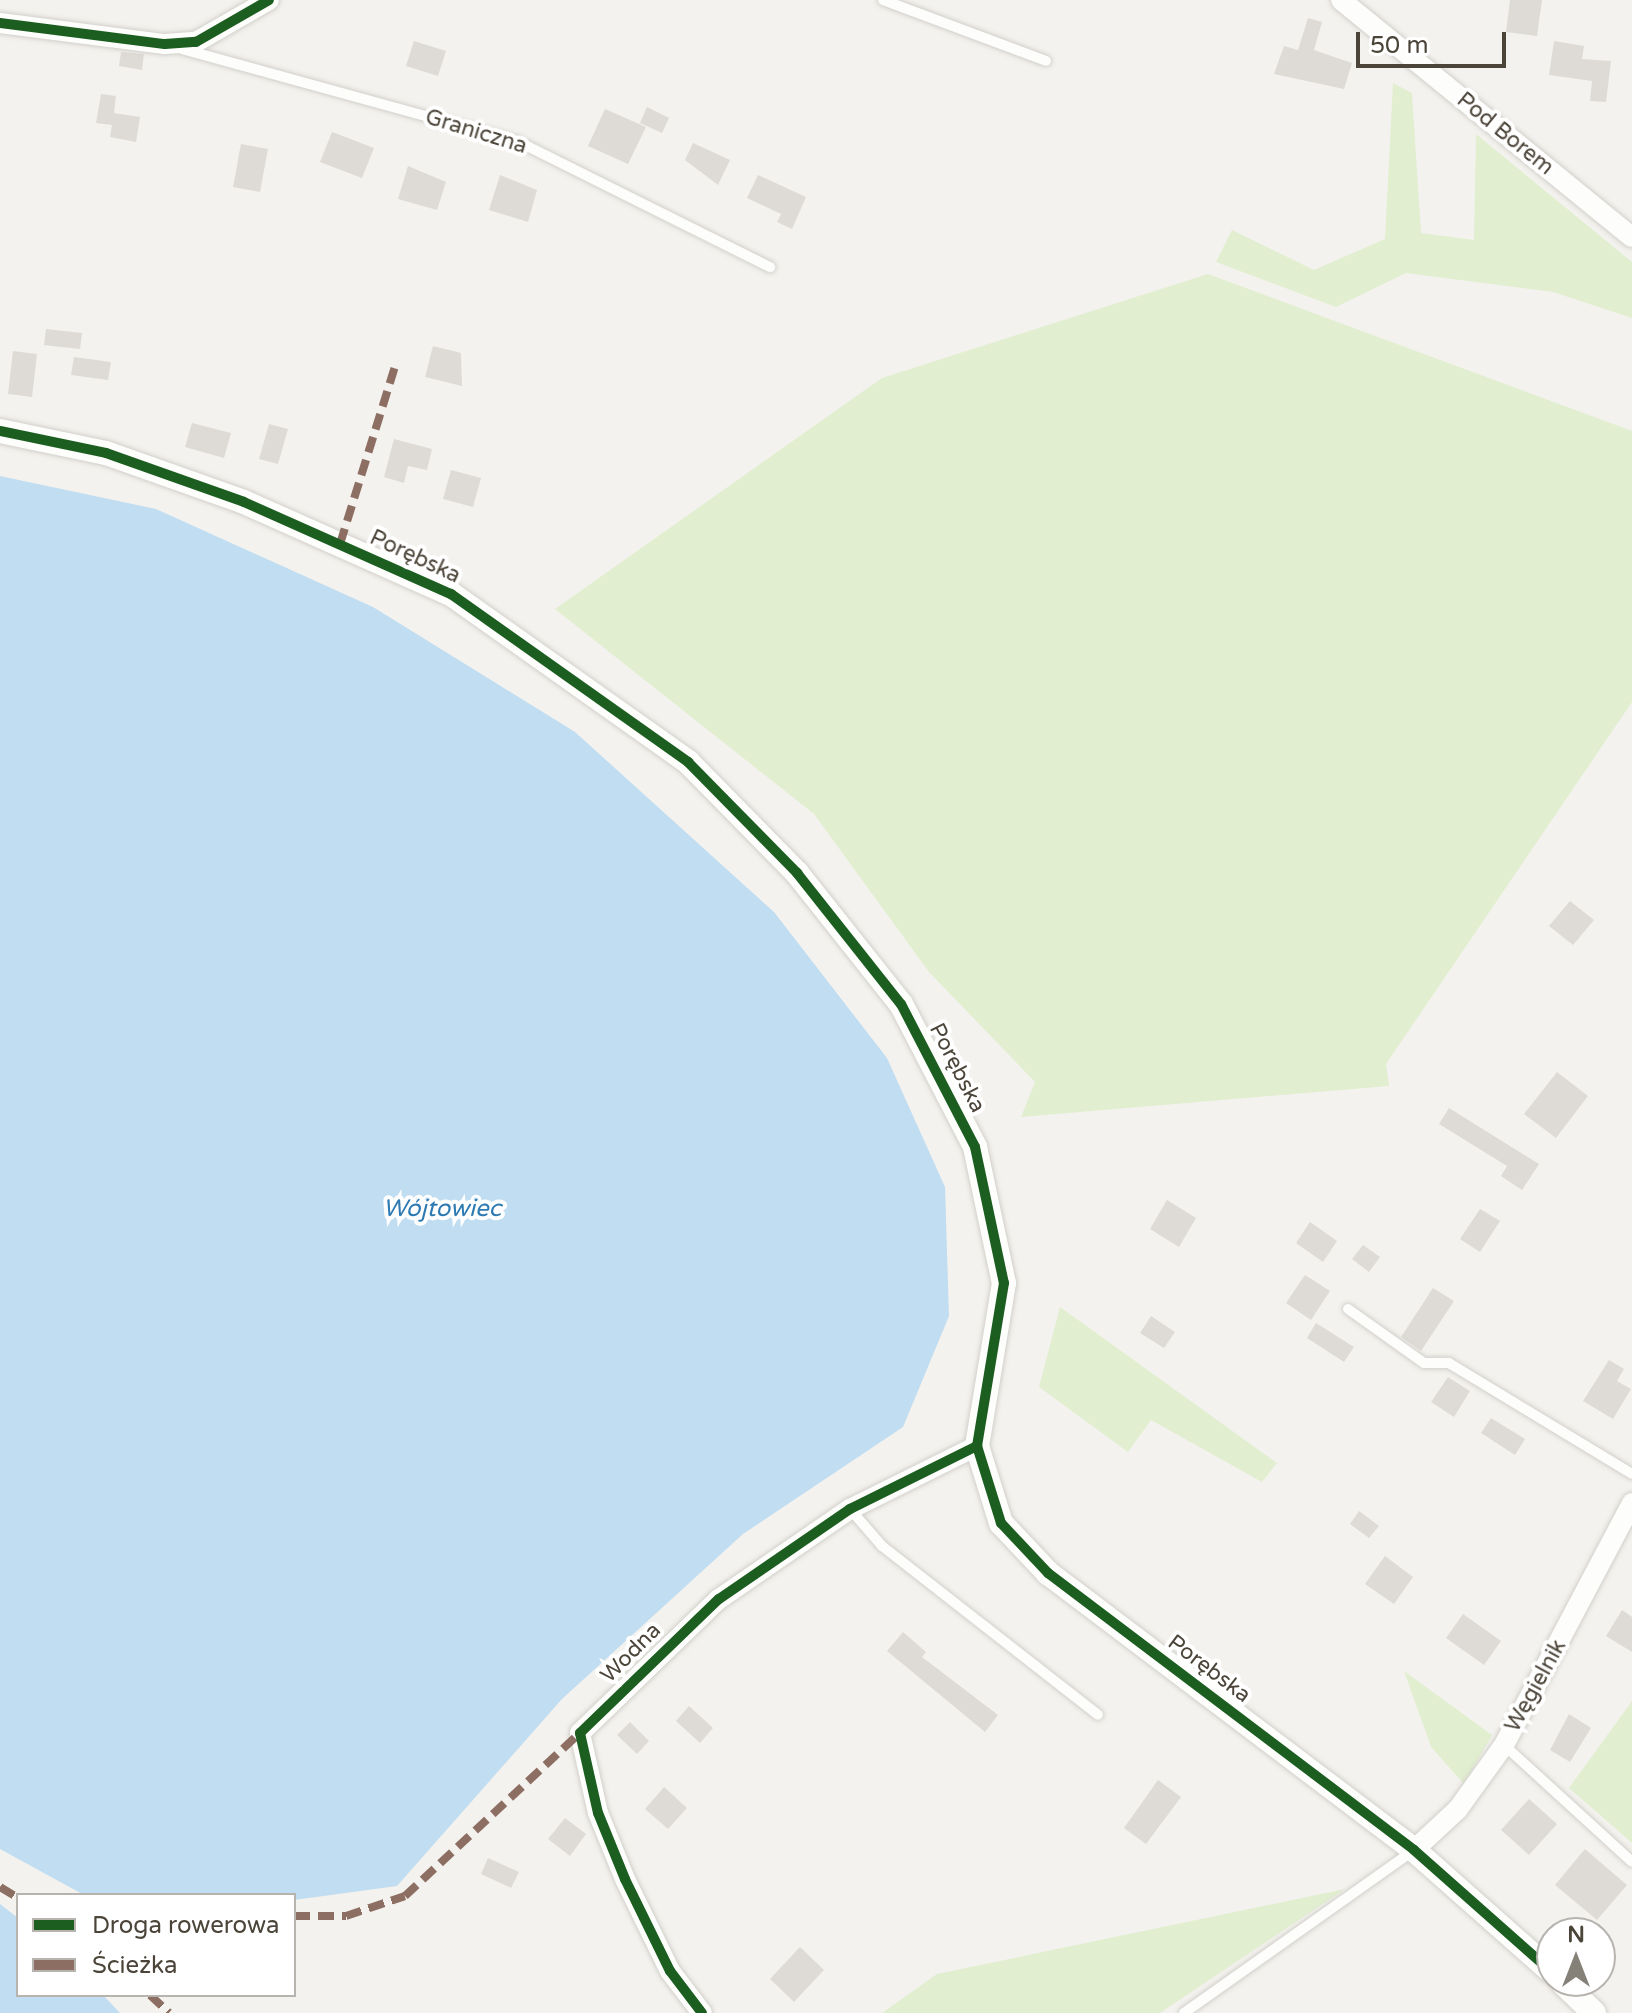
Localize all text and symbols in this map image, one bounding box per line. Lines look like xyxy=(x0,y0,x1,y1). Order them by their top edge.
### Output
scale bar xyxy=(1360,16,1510,66)
text: 50 m xyxy=(1370,31,1428,60)
street label: Pod Borem xyxy=(1451,87,1559,181)
street label: Graniczna xyxy=(422,104,530,160)
street label: Porębska xyxy=(365,525,465,589)
street label: Porębska xyxy=(923,1019,991,1117)
water label: Wójtowiec xyxy=(383,1195,501,1223)
street label: Wodna xyxy=(595,1617,667,1689)
street label: Porębska xyxy=(1162,1629,1256,1709)
street label: Węgielnik xyxy=(1500,1635,1572,1737)
legend xyxy=(16,1893,296,1997)
text: Droga rowerowa xyxy=(92,1911,279,1940)
north arrow xyxy=(1536,1917,1616,1997)
text: N xyxy=(1567,1922,1585,1948)
text: Ścieżka xyxy=(92,1951,177,1980)

